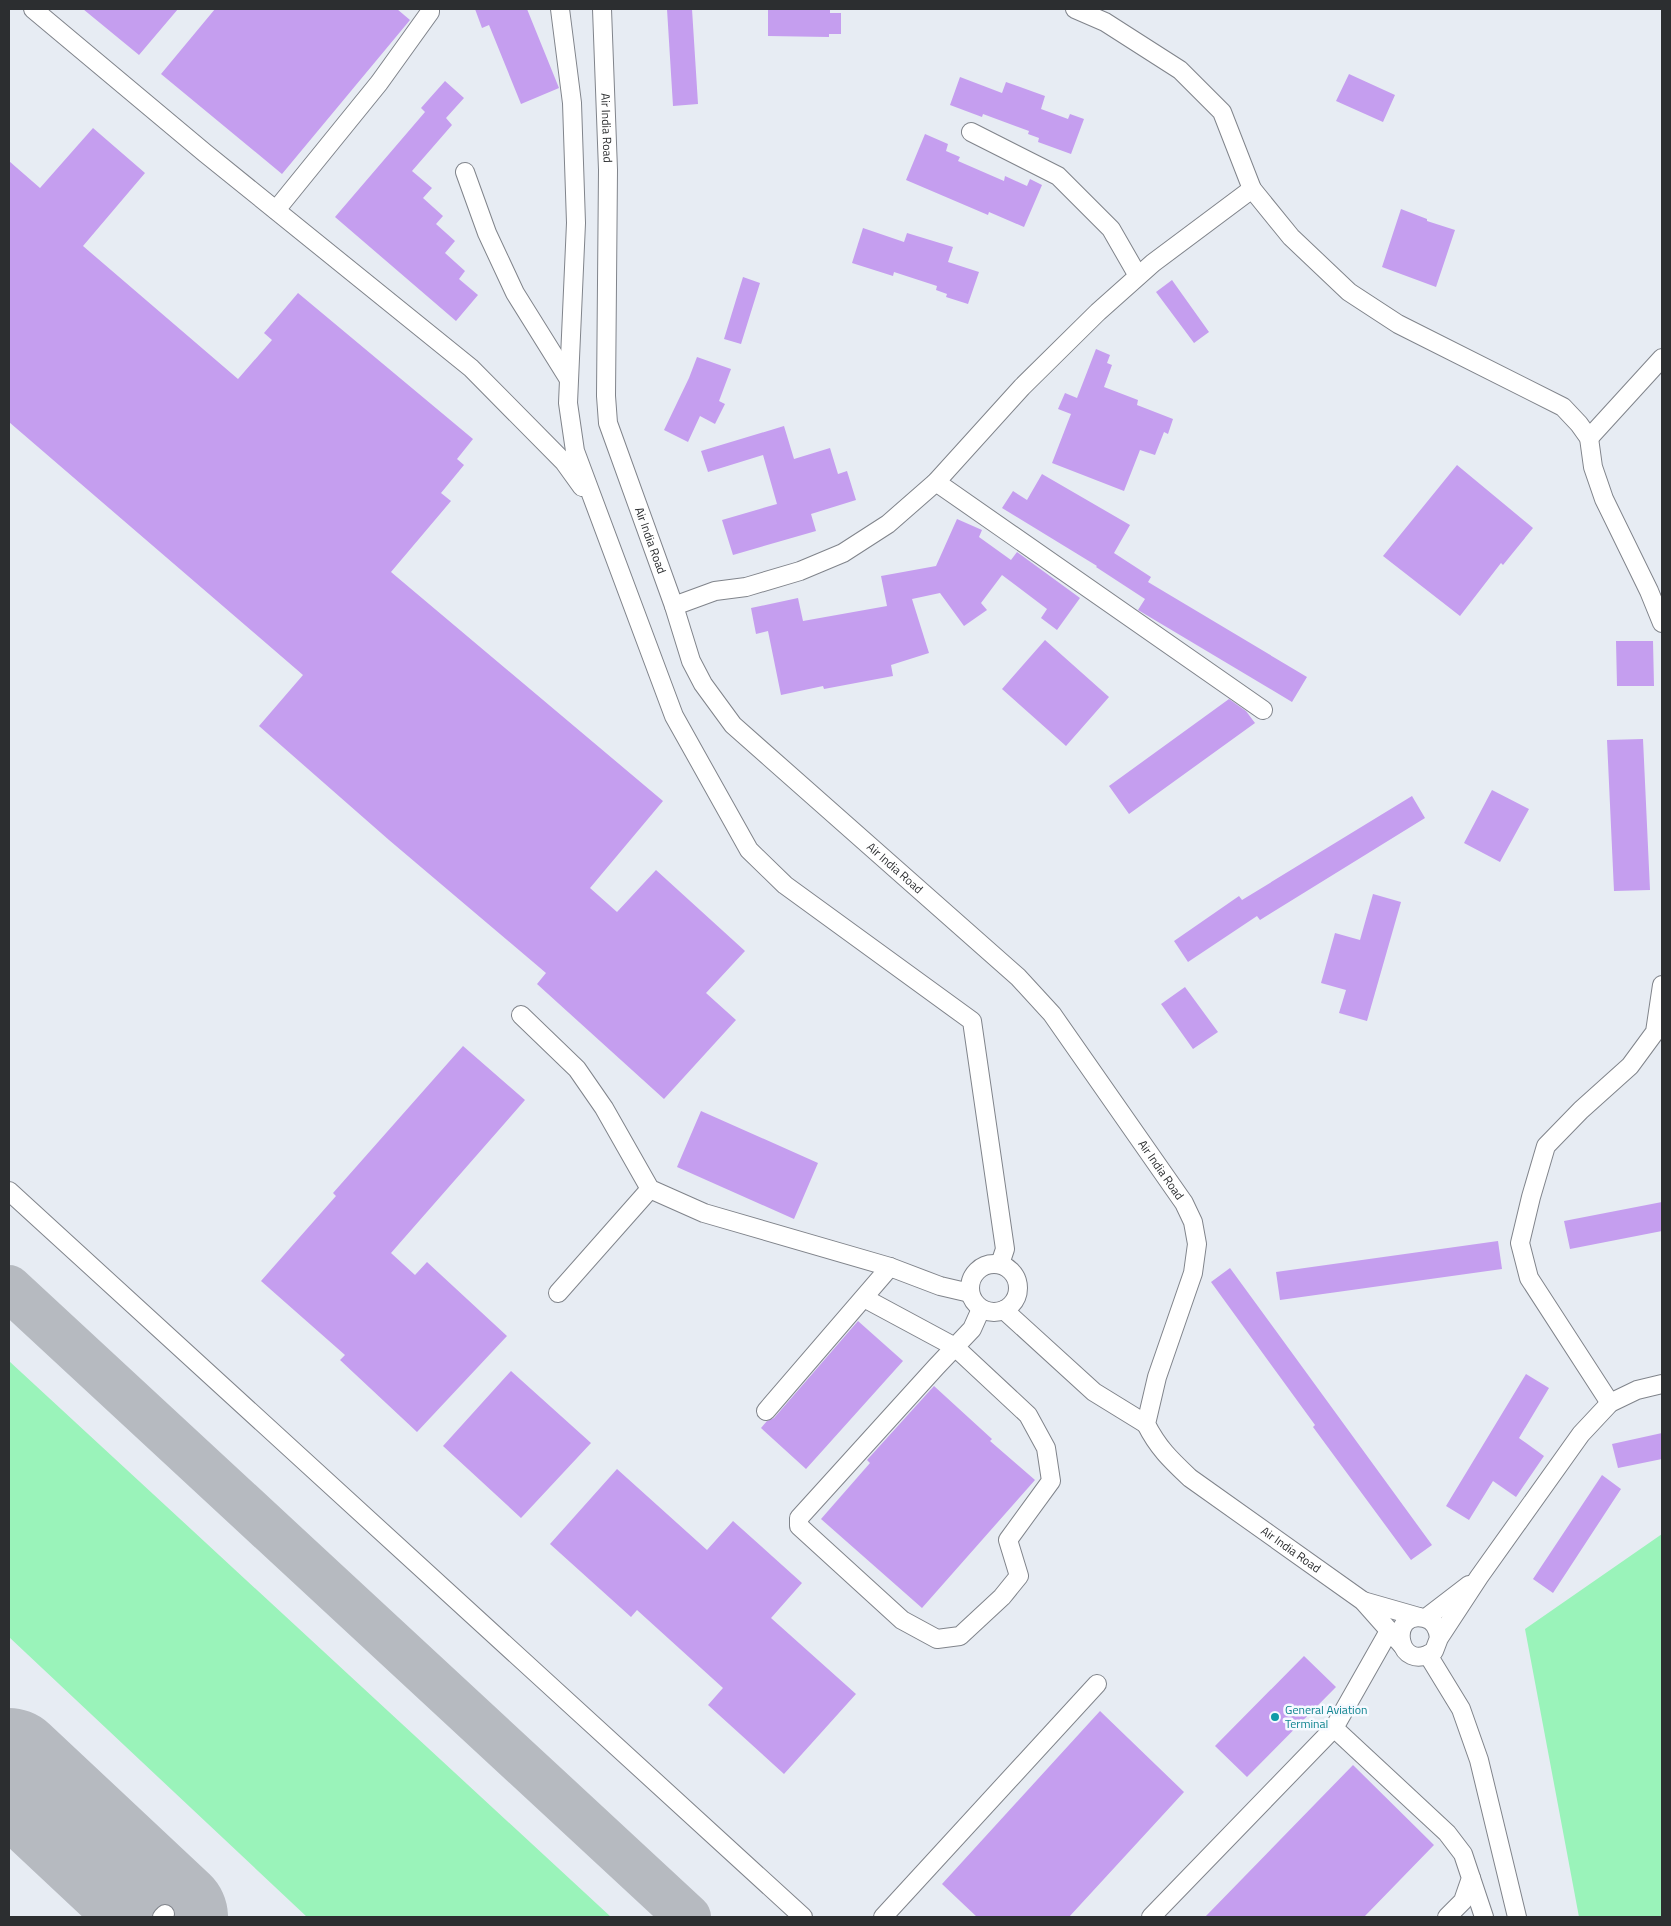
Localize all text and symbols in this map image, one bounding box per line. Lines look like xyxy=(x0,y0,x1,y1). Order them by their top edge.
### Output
street label: Air India Road xyxy=(596,93,618,163)
street label: Air India Road xyxy=(630,504,672,576)
street label: Air India Road xyxy=(863,837,928,898)
street label: Air India Road xyxy=(1134,1136,1189,1204)
street label: Air India Road xyxy=(1257,1521,1325,1577)
place label: General Aviation Terminal xyxy=(1285,1700,1368,1733)
marker: General Aviation Terminal xyxy=(1269,1711,1281,1723)

